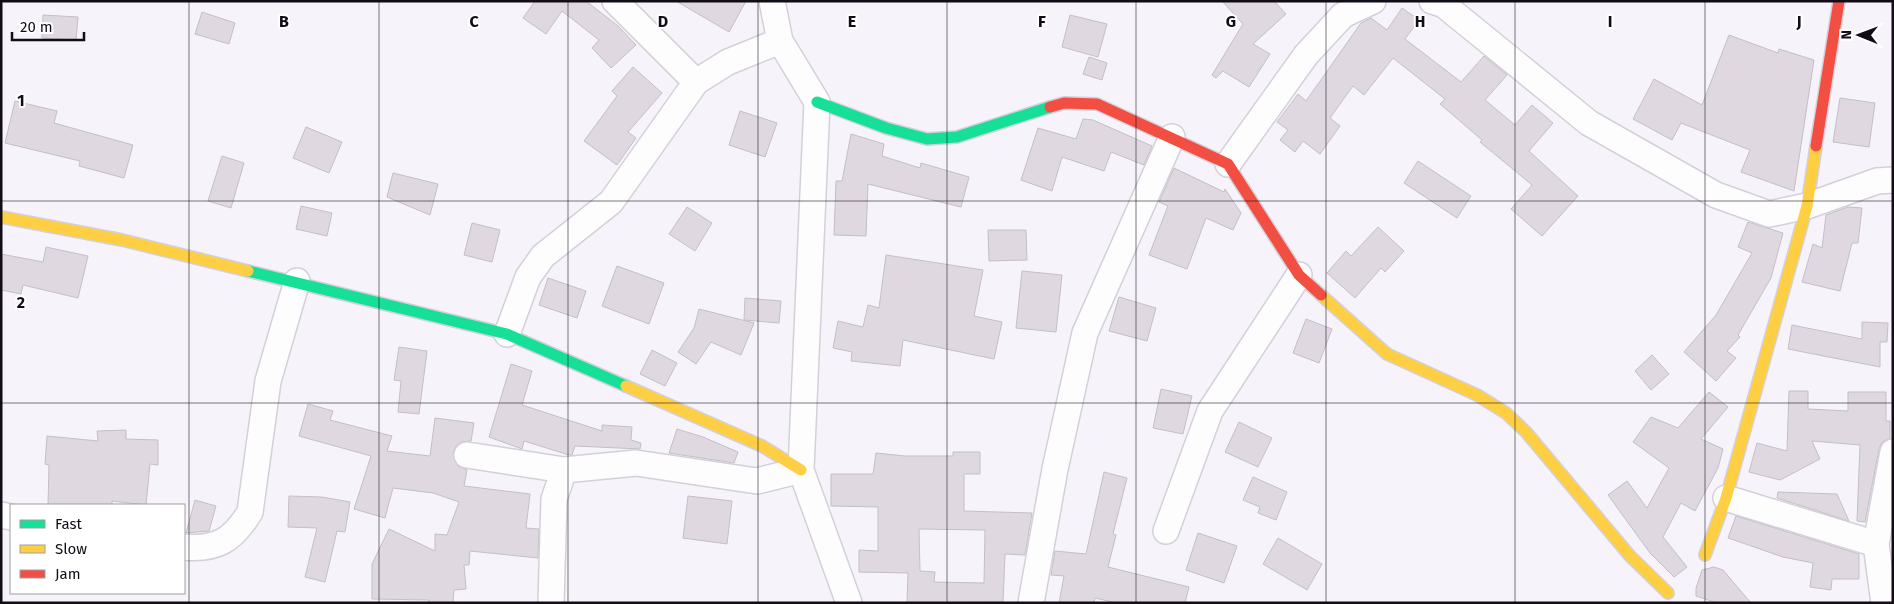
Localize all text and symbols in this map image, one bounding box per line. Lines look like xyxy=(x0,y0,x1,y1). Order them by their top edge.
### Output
scale bar xyxy=(12,10,85,42)
north arrow xyxy=(1834,10,1884,60)
text: B xyxy=(279,12,289,31)
text: C xyxy=(469,12,479,31)
text: D xyxy=(658,12,668,31)
text: E xyxy=(848,12,856,31)
text: F xyxy=(1038,12,1046,31)
text: G xyxy=(1226,12,1236,31)
text: H xyxy=(1415,12,1425,31)
text: I xyxy=(1608,12,1612,31)
text: J xyxy=(1795,12,1802,31)
text: 20 m xyxy=(20,18,53,36)
text: N xyxy=(1838,30,1855,40)
text: 1 xyxy=(17,91,25,110)
text: 2 xyxy=(17,293,25,312)
legend xyxy=(10,504,185,594)
text: Fast xyxy=(55,515,82,533)
text: Slow xyxy=(55,540,87,558)
text: Jam xyxy=(55,565,81,583)

